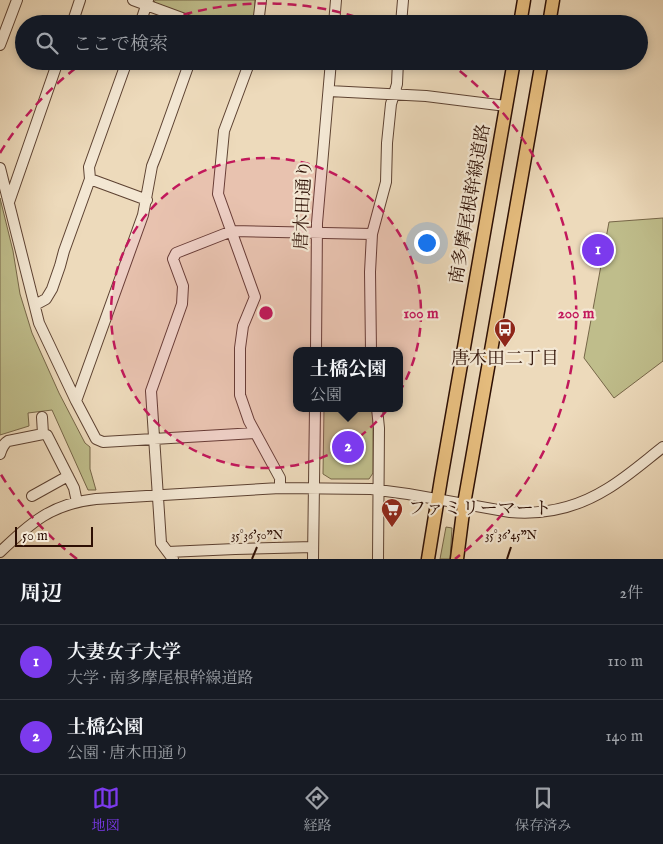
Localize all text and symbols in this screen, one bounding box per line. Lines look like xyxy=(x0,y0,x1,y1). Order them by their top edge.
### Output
search box xyxy=(15,15,648,70)
icon: search xyxy=(33,29,61,57)
text: ここで検索 xyxy=(73,33,168,57)
street label: 南多摩尾根幹線道路 xyxy=(446,122,496,286)
street label: 唐木田通り xyxy=(290,159,318,251)
your location xyxy=(414,230,440,256)
pin: 1 xyxy=(582,231,614,269)
centre of rings xyxy=(257,304,275,322)
text: 100 m xyxy=(403,304,439,323)
text: 200 m xyxy=(558,304,595,323)
bus stop icon: 唐木田二丁目 xyxy=(493,317,517,348)
popup xyxy=(293,347,403,412)
place label: 唐木田二丁目 xyxy=(451,348,559,371)
text: 土橋公園 xyxy=(310,358,386,382)
text: 公園 xyxy=(310,386,342,406)
pin: 2 xyxy=(332,428,364,466)
supermarket icon: ファミリーマート xyxy=(380,497,404,528)
place label: ファミリーマート xyxy=(408,498,552,521)
scale bar xyxy=(15,524,92,547)
text: 50 m xyxy=(22,527,48,545)
text: 35°36'50"N xyxy=(231,528,284,543)
text: 35°36'45"N xyxy=(485,528,538,543)
text: 周辺 xyxy=(20,581,62,608)
text: 2件 xyxy=(619,584,643,604)
text: 大妻女子大学 xyxy=(67,641,181,665)
text: 1 xyxy=(33,652,39,672)
text: 110 m xyxy=(607,652,643,672)
text: 大学 · 南多摩尾根幹線道路 xyxy=(67,669,254,689)
text: 土橋公園 xyxy=(67,716,143,740)
text: 2 xyxy=(32,727,40,747)
text: 140 m xyxy=(605,727,643,747)
text: 公園 · 唐木田通り xyxy=(67,744,190,764)
tab: 地図 xyxy=(92,784,120,835)
tab: 経路 xyxy=(303,784,331,835)
tab: 保存済み xyxy=(515,784,571,835)

